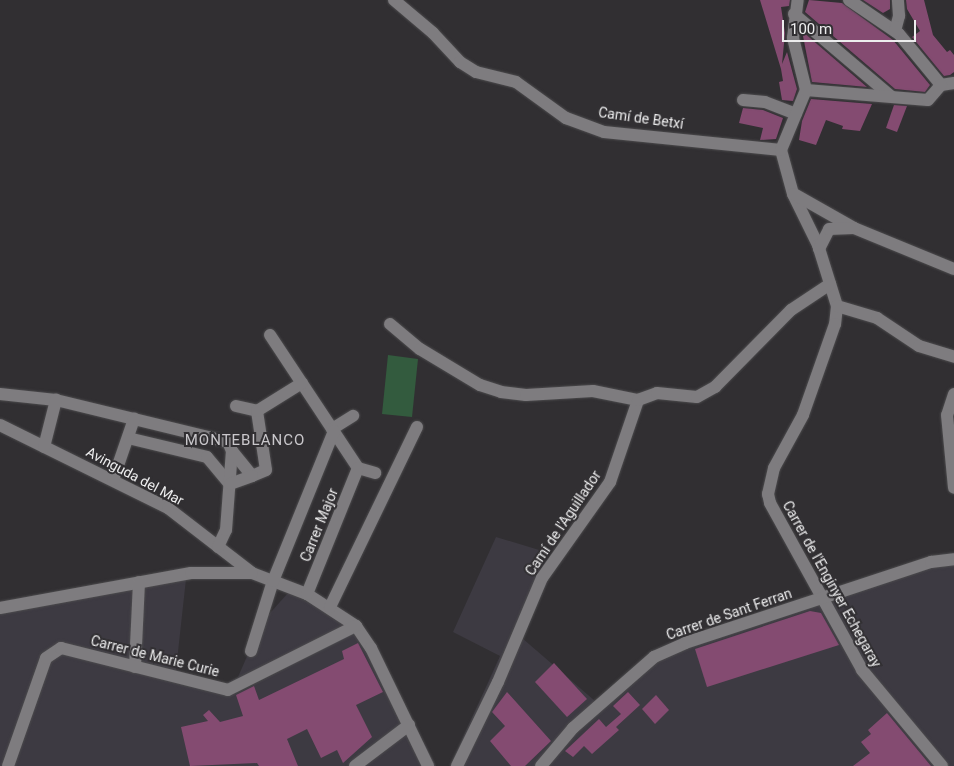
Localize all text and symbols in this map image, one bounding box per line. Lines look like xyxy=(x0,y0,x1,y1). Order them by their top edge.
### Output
scale bar xyxy=(784,10,918,42)
text: 100 m xyxy=(790,20,832,38)
street label: Camí de Betxí xyxy=(597,104,685,132)
district label: MONTEBLANCO xyxy=(183,432,307,450)
street label: Avinguda del Mar xyxy=(83,443,187,509)
street label: Camí de l'Aguillador xyxy=(522,467,604,579)
street label: Carrer Major xyxy=(297,486,341,564)
street label: Carrer de l'Enginyer Echegaray xyxy=(779,498,885,670)
street label: Carrer de Sant Ferran xyxy=(664,585,794,643)
street label: Carrer de Marie Curie xyxy=(89,632,221,680)

